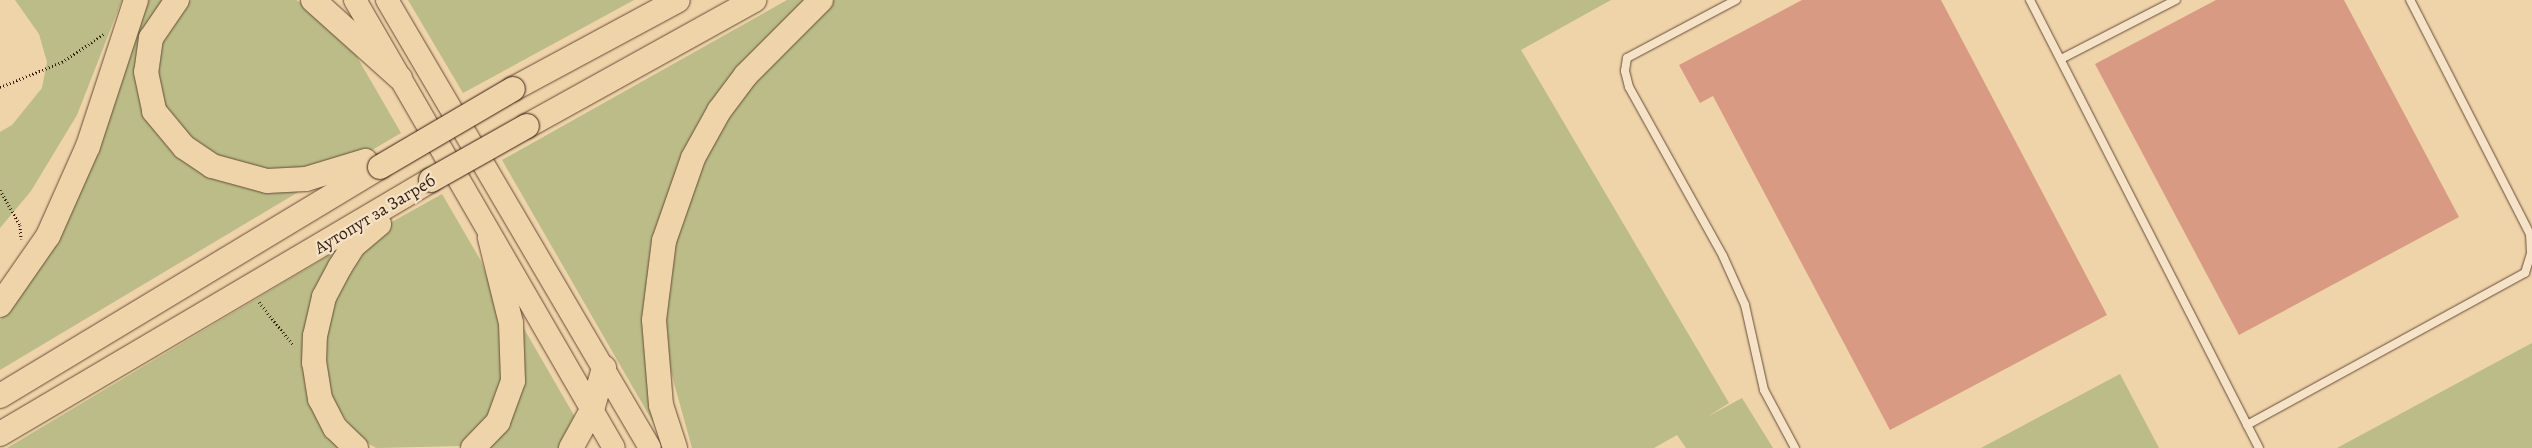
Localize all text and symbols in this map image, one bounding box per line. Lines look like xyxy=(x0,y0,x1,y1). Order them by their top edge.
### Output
street label: Аутопут за Загреб xyxy=(311,169,439,259)

